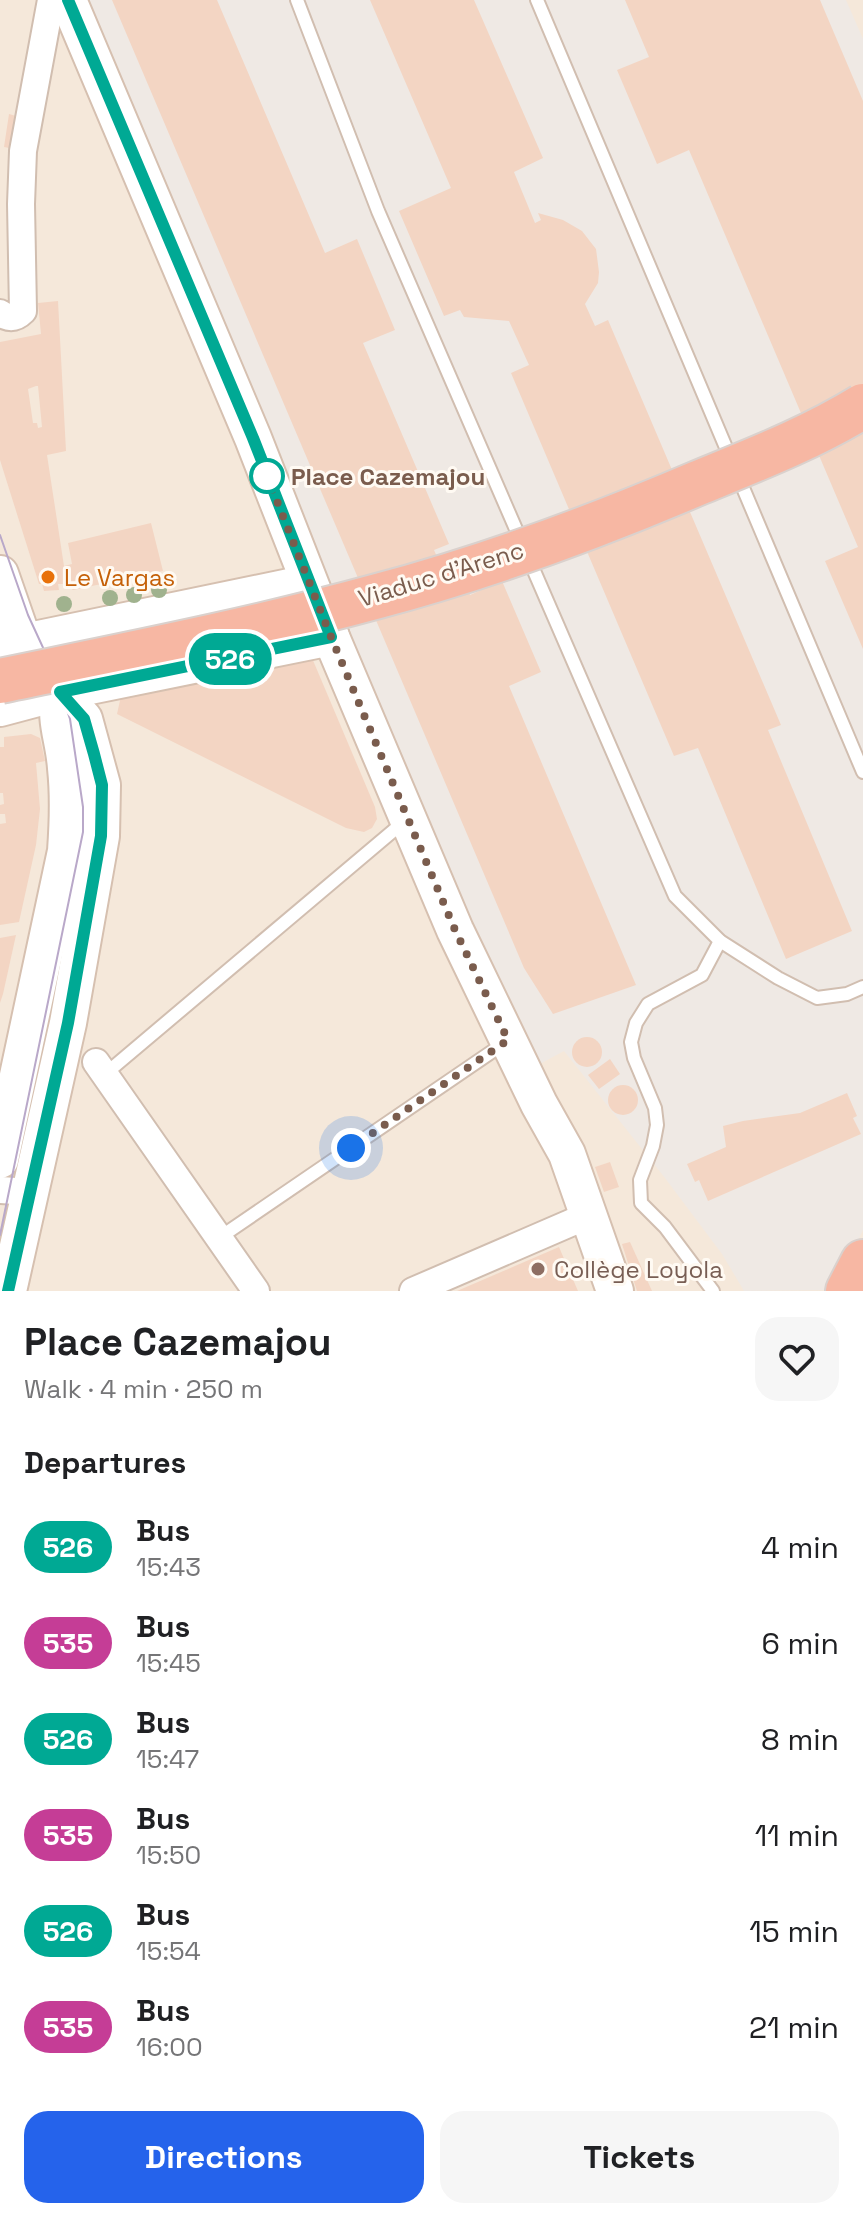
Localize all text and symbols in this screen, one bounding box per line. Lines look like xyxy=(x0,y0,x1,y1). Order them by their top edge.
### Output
marker: Place Cazemajou xyxy=(250,459,284,493)
place label: Place Cazemajou xyxy=(291,461,485,492)
street label: Viaduc d'Arenc xyxy=(355,534,527,614)
place label: Le Vargas xyxy=(64,562,175,593)
marker: Le Vargas xyxy=(39,568,57,586)
line badge: 526 xyxy=(184,633,276,685)
text: 526 xyxy=(205,641,255,677)
your location xyxy=(331,1128,371,1168)
place label: Collège Loyola xyxy=(554,1254,723,1285)
marker: Collège Loyola xyxy=(529,1260,547,1278)
button: heart xyxy=(755,1317,839,1401)
text: Place Cazemajou xyxy=(24,1318,332,1366)
text: Walk · 4 min · 250 m xyxy=(24,1372,263,1406)
text: Departures xyxy=(24,1443,186,1482)
text: Bus xyxy=(136,1511,190,1550)
text: 4 min xyxy=(761,1528,839,1567)
text: 526 xyxy=(43,1529,93,1565)
text: 15:43 xyxy=(136,1550,201,1584)
text: Bus xyxy=(136,1607,190,1646)
text: 6 min xyxy=(761,1624,839,1663)
text: 535 xyxy=(43,1625,93,1661)
text: 15:45 xyxy=(136,1646,201,1680)
text: Bus xyxy=(136,1703,190,1742)
text: 8 min xyxy=(761,1720,839,1759)
text: 526 xyxy=(43,1721,93,1757)
text: 15:47 xyxy=(136,1742,199,1776)
text: Bus xyxy=(136,1799,190,1838)
text: 11 min xyxy=(755,1816,839,1855)
text: 535 xyxy=(43,1817,93,1853)
text: 15:50 xyxy=(136,1838,201,1872)
text: Bus xyxy=(136,1895,190,1934)
text: 15 min xyxy=(749,1912,839,1951)
text: 526 xyxy=(43,1913,93,1949)
text: 15:54 xyxy=(136,1934,201,1968)
text: Bus xyxy=(136,1991,190,2030)
text: 21 min xyxy=(749,2008,839,2047)
text: 535 xyxy=(43,2009,93,2045)
text: 16:00 xyxy=(136,2030,203,2064)
button: Directions xyxy=(24,2111,424,2203)
button: Tickets xyxy=(440,2111,839,2203)

